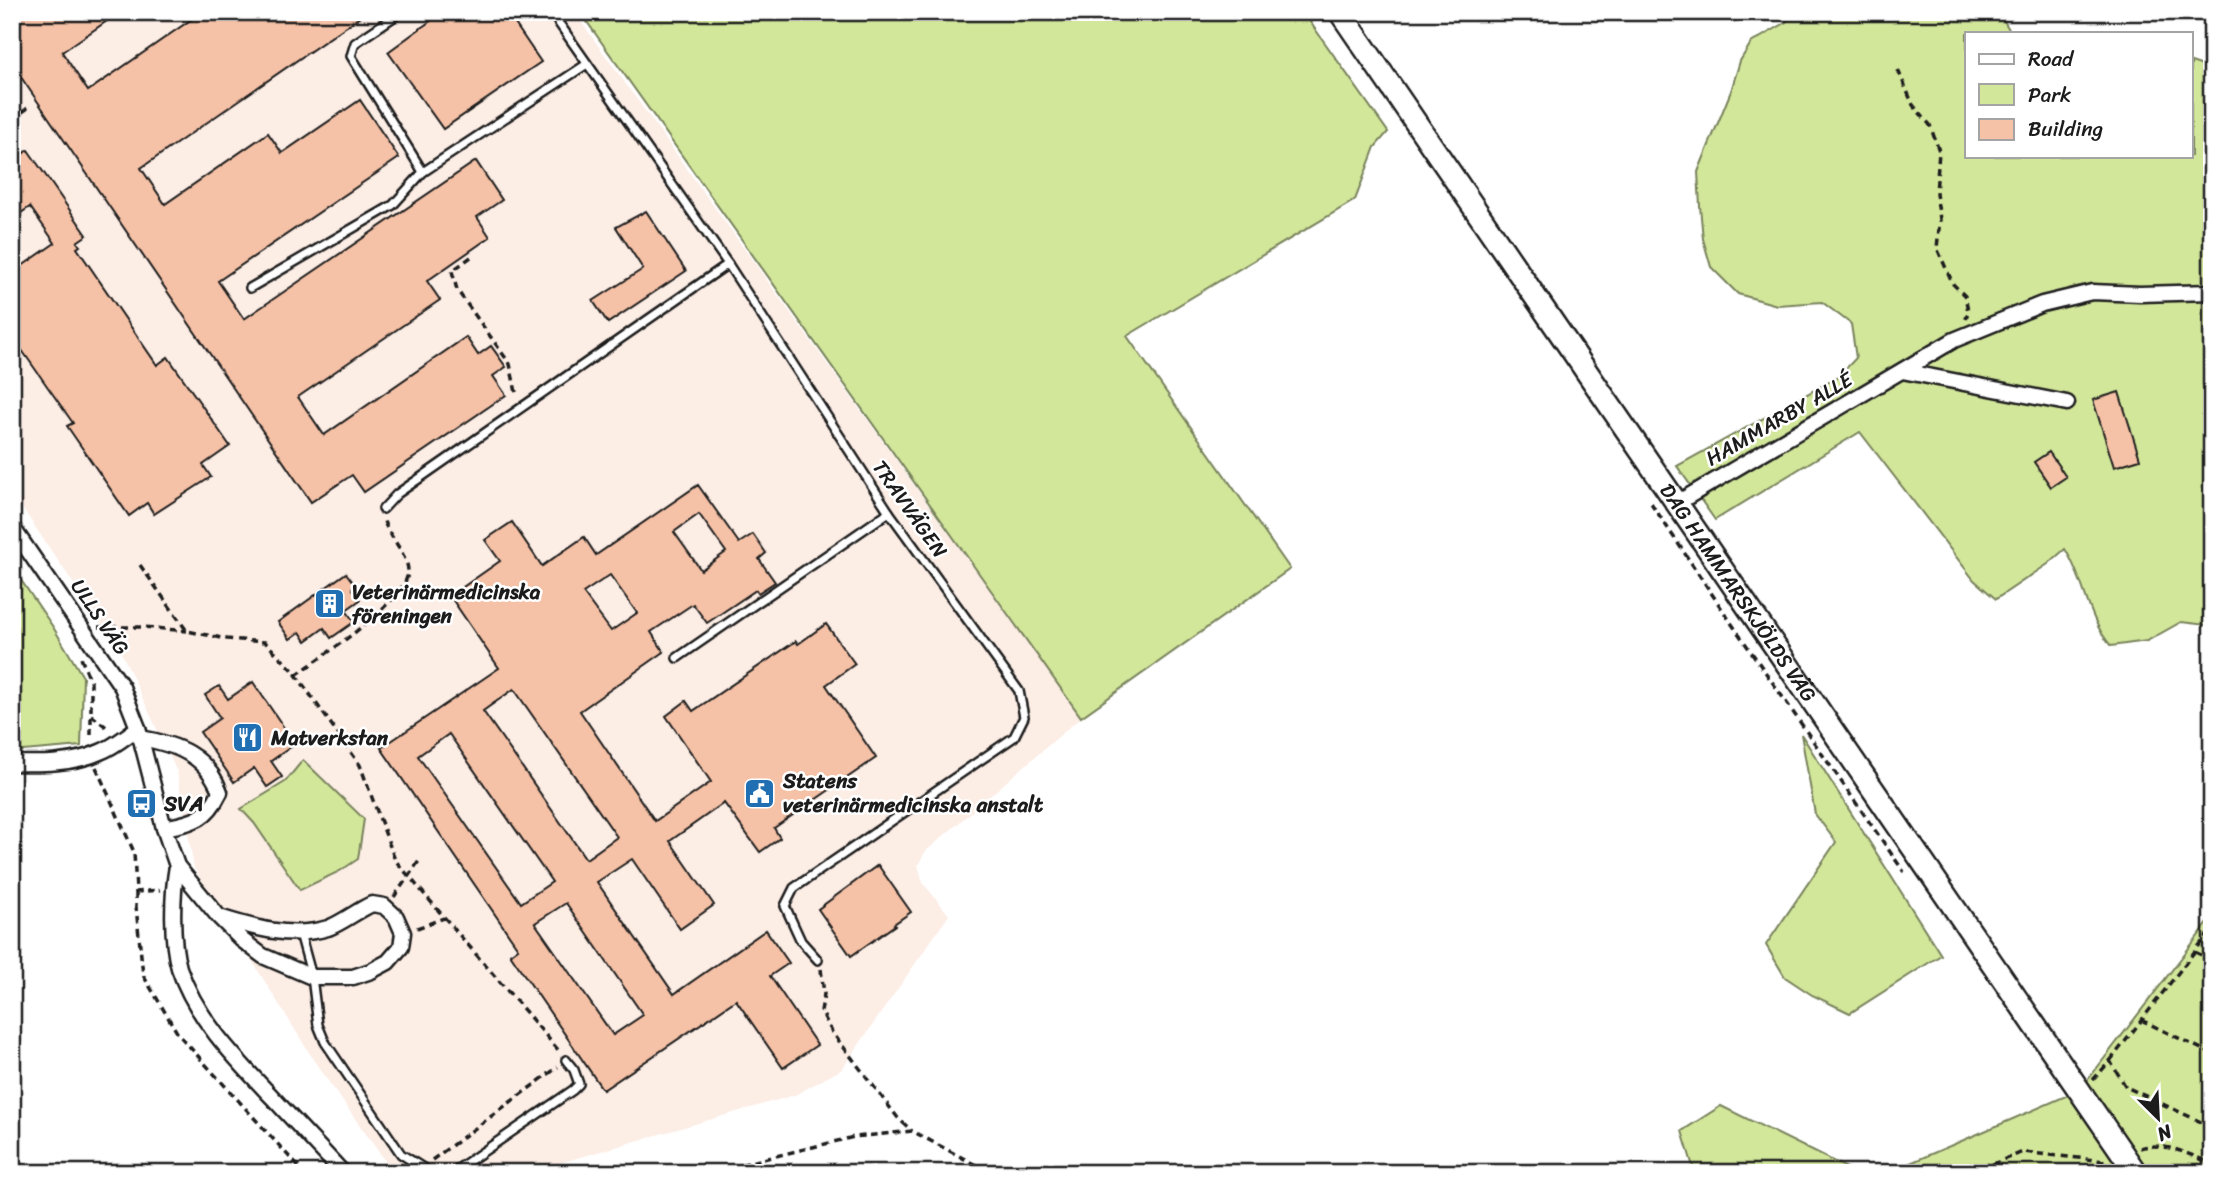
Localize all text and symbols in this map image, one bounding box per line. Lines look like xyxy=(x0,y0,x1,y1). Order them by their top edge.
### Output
legend xyxy=(1965,32,2192,158)
text: Road xyxy=(2028,40,2075,78)
text: Park xyxy=(2028,76,2071,114)
text: Building xyxy=(2028,110,2104,148)
street label: HAMMARBY ALLÉ xyxy=(1698,361,1861,477)
street label: TRAVVÄGEN xyxy=(862,452,958,566)
street label: DAG HAMMARSKJÖLDS VÄG xyxy=(1649,475,1827,710)
street label: ULLS VÄG xyxy=(60,571,140,663)
place label: Veterinärmedicinska föreningen xyxy=(352,573,541,635)
building icon: Veterinärmedicinska föreningen xyxy=(312,587,346,621)
place label: Matverkstan xyxy=(270,719,389,757)
restaurant icon: Matverkstan xyxy=(231,721,265,755)
place label: Statens veterinärmedicinska anstalt xyxy=(782,762,1044,824)
public building icon: Statens veterinärmedicinska anstalt xyxy=(743,776,777,810)
place label: SVA xyxy=(163,785,203,823)
bus stop icon: SVA xyxy=(124,787,158,821)
north arrow xyxy=(2122,1084,2192,1154)
text: N xyxy=(2151,1115,2178,1151)

